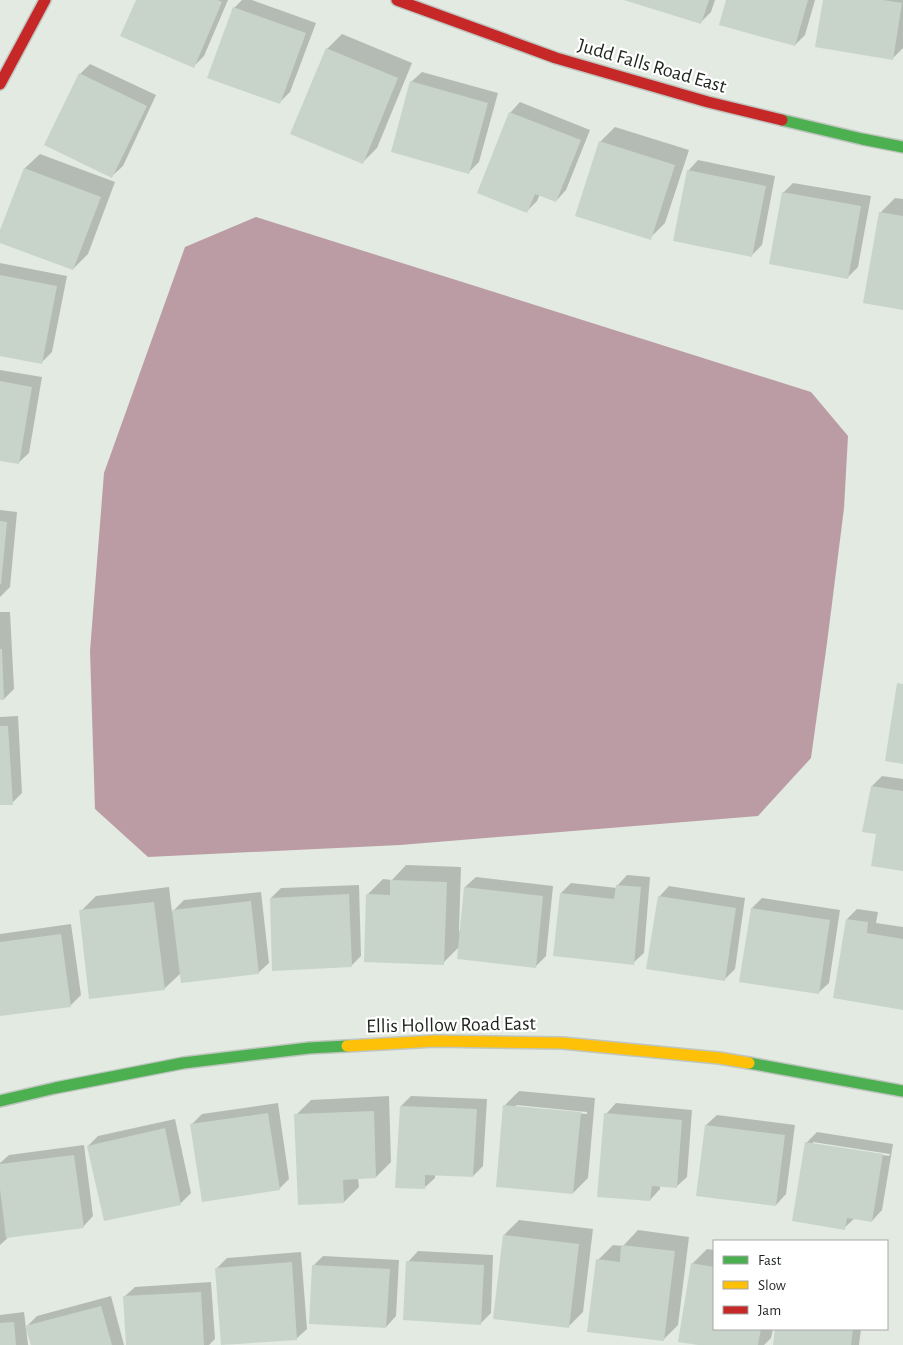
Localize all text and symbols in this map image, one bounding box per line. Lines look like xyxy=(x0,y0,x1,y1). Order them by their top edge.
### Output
street label: Judd Falls Road East xyxy=(575,35,729,97)
street label: Ellis Hollow Road East xyxy=(366,1014,537,1036)
legend xyxy=(713,1240,888,1330)
text: Fast xyxy=(758,1253,782,1268)
text: Slow xyxy=(758,1278,786,1293)
text: Jam xyxy=(758,1303,781,1318)

